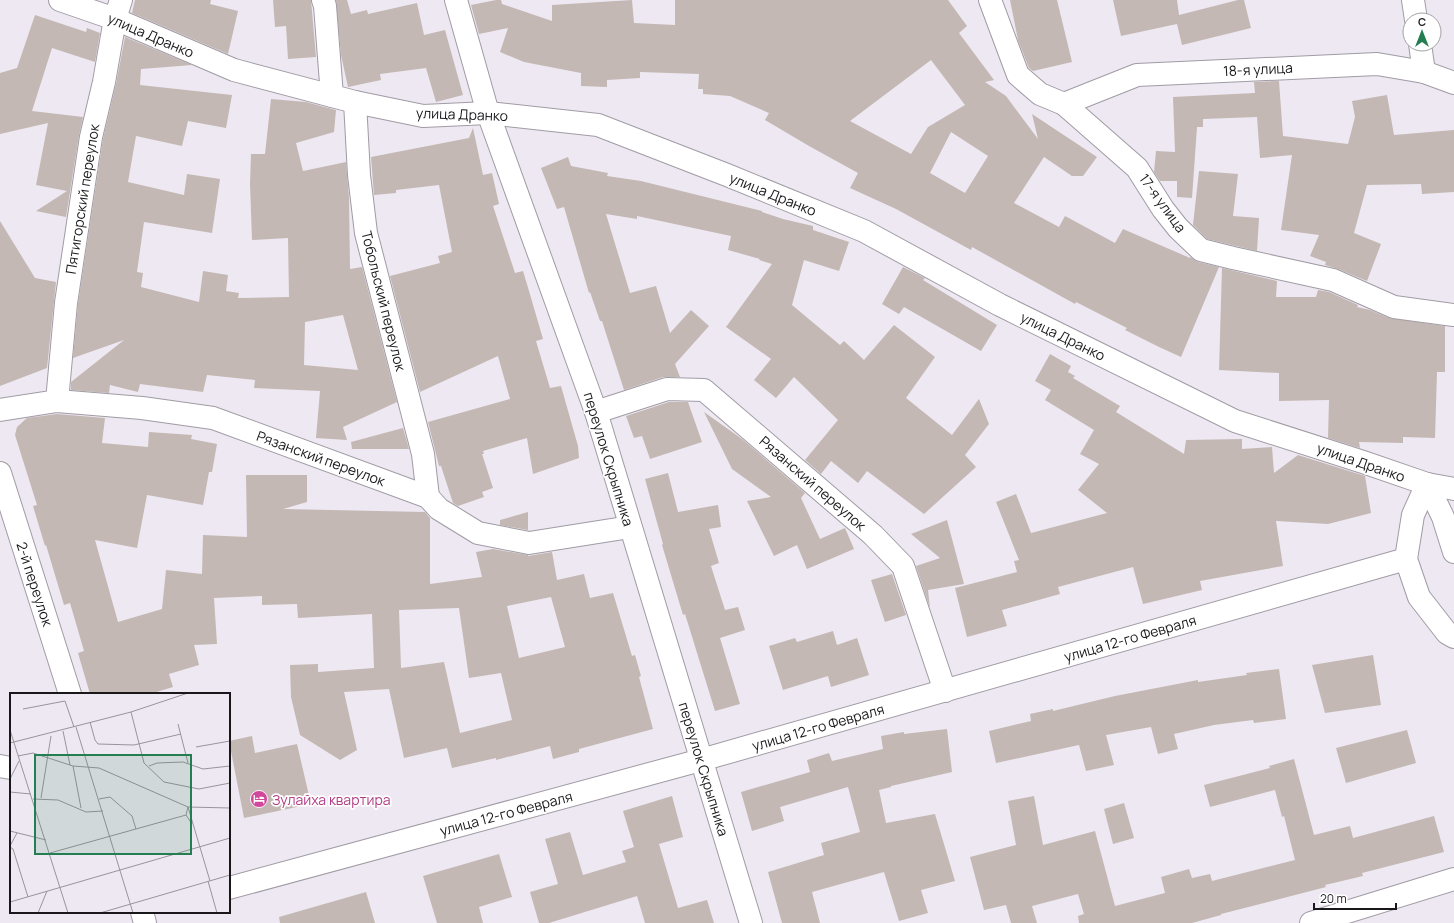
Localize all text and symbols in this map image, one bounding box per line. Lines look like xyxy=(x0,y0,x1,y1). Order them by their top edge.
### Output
street label: улица Дранко xyxy=(105,8,197,62)
north arrow xyxy=(1402,12,1442,52)
text: С xyxy=(1418,14,1426,29)
street label: 18-я улица xyxy=(1223,58,1293,80)
street label: улица Дранко xyxy=(416,103,508,125)
street label: Пятигорский переулок xyxy=(61,122,103,275)
street label: улица Дранко xyxy=(727,168,819,220)
street label: 17-я улица xyxy=(1135,170,1191,236)
street label: Тобольский переулок xyxy=(357,229,411,374)
street label: улица Дранко xyxy=(1017,307,1109,365)
street label: переулок Скрыпника xyxy=(580,390,638,528)
street label: Рязанский переулок xyxy=(254,426,389,490)
street label: Рязанский переулок xyxy=(756,431,871,535)
street label: улица Дранко xyxy=(1314,438,1408,486)
street label: 2-й переулок xyxy=(12,539,58,630)
street label: улица 12-го Февраля xyxy=(1062,610,1198,666)
inset map xyxy=(10,693,230,913)
street label: улица 12-го Февраля xyxy=(750,699,886,755)
street label: переулок Скрыпника xyxy=(675,700,733,838)
street label: улица 12-го Февраля xyxy=(438,786,574,840)
hotel icon: Зулайха квартира xyxy=(249,789,269,809)
place label: Зулайха квартира xyxy=(272,790,391,809)
scale bar xyxy=(1314,885,1396,911)
text: 20 m xyxy=(1320,890,1347,907)

